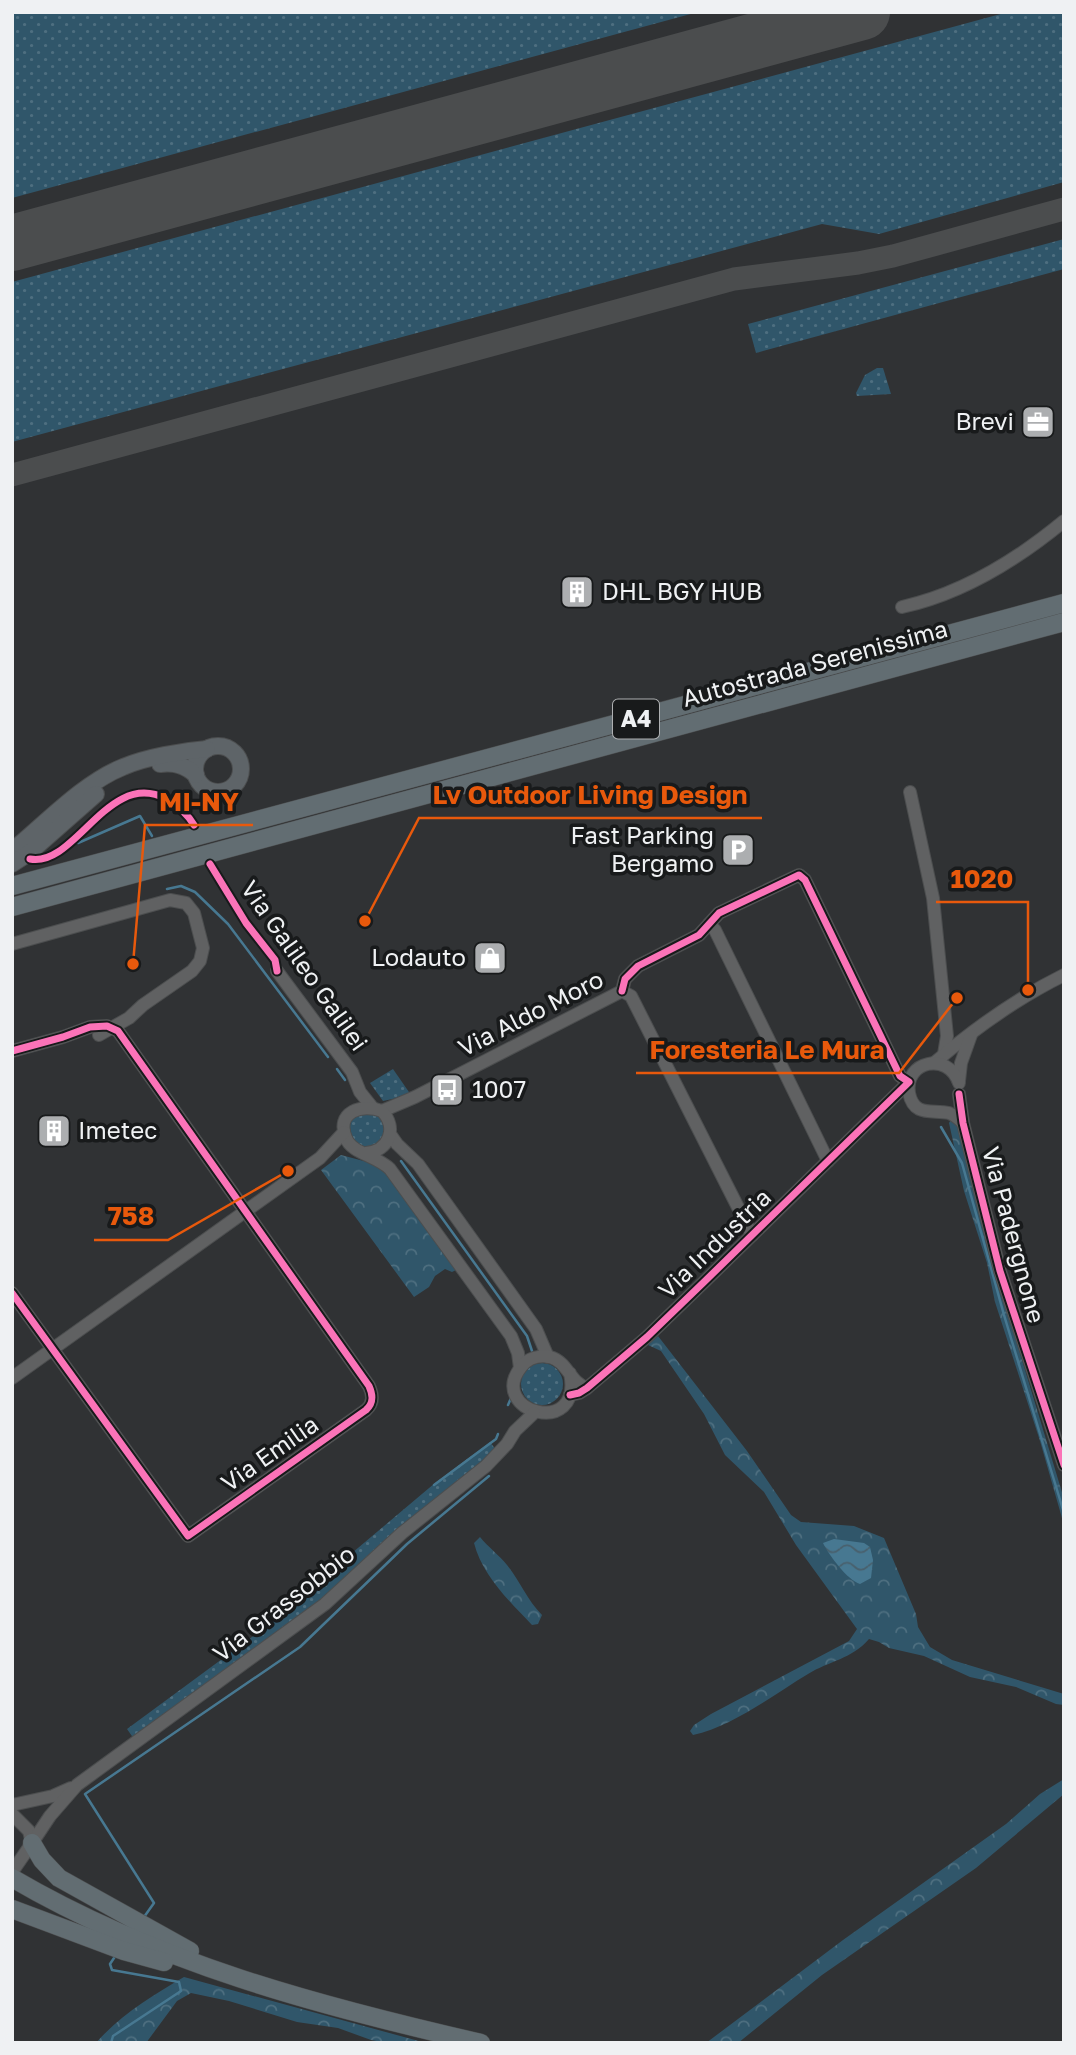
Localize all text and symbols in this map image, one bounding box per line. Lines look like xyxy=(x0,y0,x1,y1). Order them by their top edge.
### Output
office icon: Brevi xyxy=(1019,403,1057,441)
place label: Brevi xyxy=(955,406,1014,435)
building icon: DHL BGY HUB xyxy=(558,573,596,611)
place label: DHL BGY HUB xyxy=(602,576,762,605)
street label: Autostrada Serenissima xyxy=(679,613,951,712)
road number: A4 xyxy=(613,699,659,738)
callout: Lv Outdoor Living Design xyxy=(419,771,762,818)
callout: MI-NY xyxy=(145,778,253,825)
text: Lv Outdoor Living Design xyxy=(432,779,748,810)
text: MI-NY xyxy=(159,786,239,817)
place label: Fast Parking Bergamo xyxy=(570,820,714,877)
parking icon: Fast Parking Bergamo xyxy=(719,831,757,869)
callout: 1020 xyxy=(936,855,1028,902)
text: 1020 xyxy=(950,863,1014,894)
street label: Via Galileo Galilei xyxy=(236,875,375,1056)
shop icon: Lodauto xyxy=(471,939,509,977)
place label: Lodauto xyxy=(371,942,466,971)
street label: Via Aldo Moro xyxy=(453,964,608,1062)
callout: Foresteria Le Mura xyxy=(636,1026,899,1073)
text: Foresteria Le Mura xyxy=(649,1034,885,1065)
bus stop icon: 1007 xyxy=(428,1071,466,1109)
place label: 1007 xyxy=(472,1074,526,1103)
building icon: Imetec xyxy=(35,1112,73,1150)
place label: Imetec xyxy=(78,1115,157,1144)
street label: Via Padergnone xyxy=(977,1143,1052,1326)
street label: Via Industria xyxy=(652,1182,776,1304)
callout: 758 xyxy=(94,1193,168,1240)
text: 758 xyxy=(108,1200,154,1231)
street label: Via Emilia xyxy=(215,1409,323,1497)
street label: Via Grassobbio xyxy=(206,1538,360,1667)

